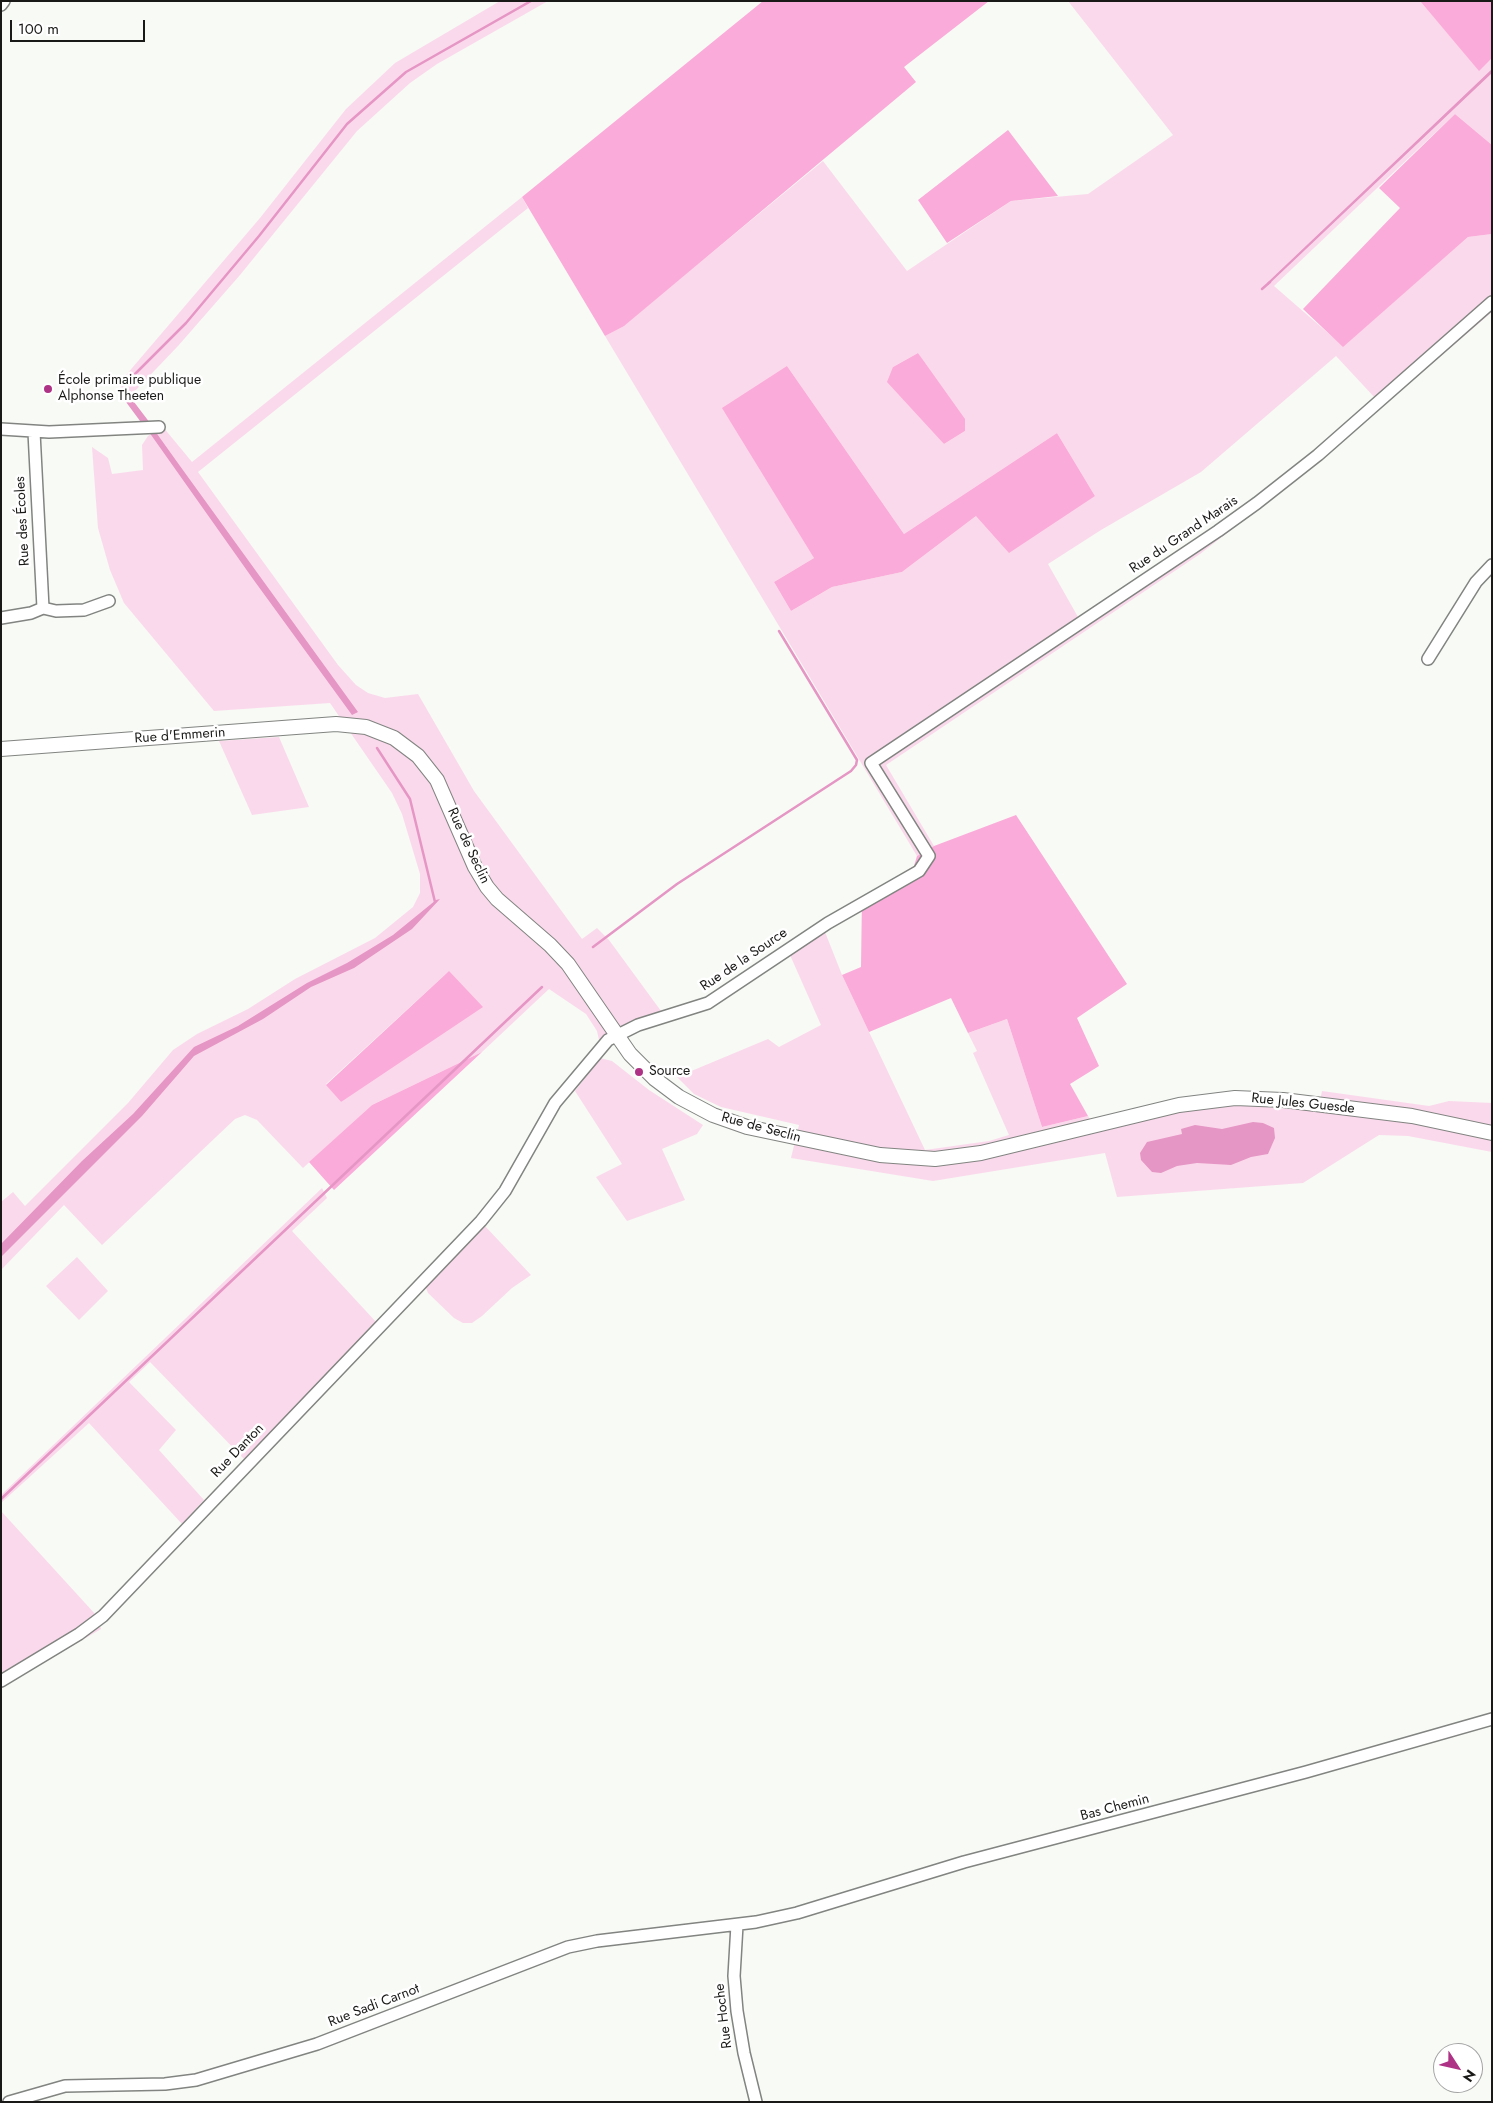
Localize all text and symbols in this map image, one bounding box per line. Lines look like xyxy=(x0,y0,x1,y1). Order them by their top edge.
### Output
scale bar xyxy=(12,10,148,42)
text: 100 m xyxy=(18,18,59,40)
place label: École primaire publique Alphonse Theeten xyxy=(58,373,201,406)
marker: École primaire publique Alphonse Theeten xyxy=(42,383,54,395)
street label: Rue des Écoles xyxy=(12,476,34,566)
street label: Rue du Grand Marais xyxy=(1127,493,1241,577)
street label: Rue d'Emmerin xyxy=(134,724,226,748)
street label: Rue de Seclin xyxy=(443,805,493,887)
street label: Rue de la Source xyxy=(697,925,791,995)
place label: Source xyxy=(649,1064,690,1080)
marker: Source xyxy=(633,1066,645,1078)
street label: Rue Jules Guesde xyxy=(1250,1090,1356,1118)
street label: Rue de Seclin xyxy=(719,1109,803,1147)
street label: Rue Danton xyxy=(208,1421,268,1481)
street label: Bas Chemin xyxy=(1079,1791,1151,1825)
street label: Rue Sadi Carnot xyxy=(326,1981,422,2031)
street label: Rue Hoche xyxy=(712,1982,736,2050)
north arrow xyxy=(1433,2043,1483,2093)
text: N xyxy=(1458,2066,1481,2086)

